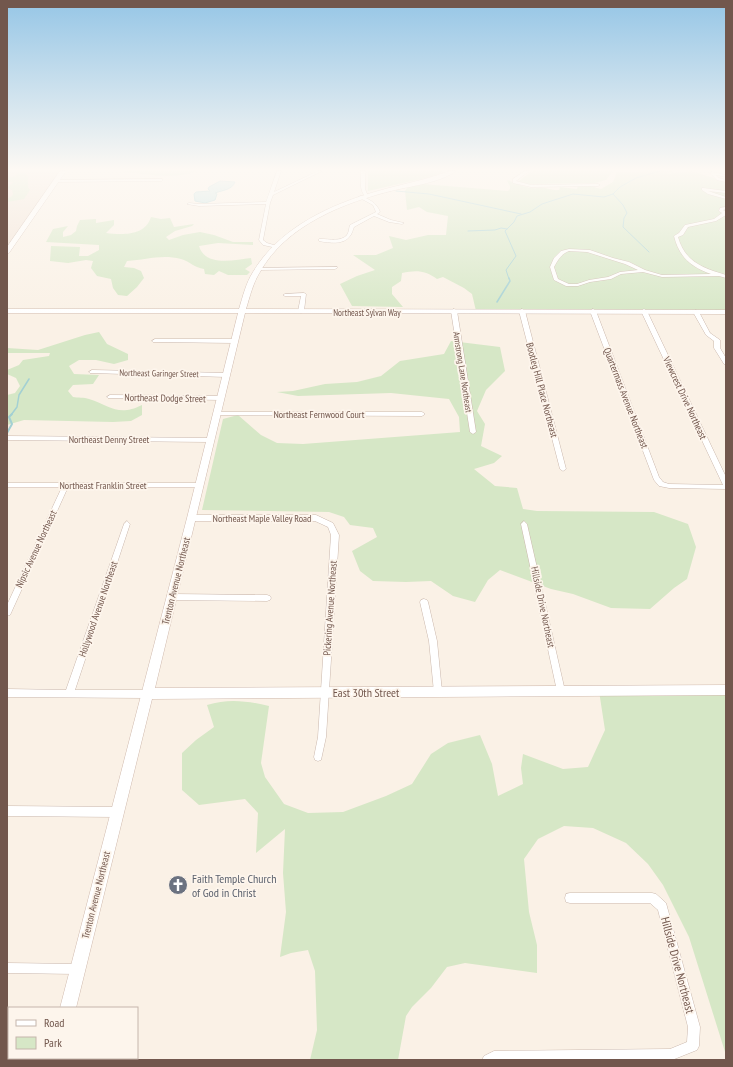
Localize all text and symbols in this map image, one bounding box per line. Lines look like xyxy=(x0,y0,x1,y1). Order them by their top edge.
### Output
street label: Northeast Sylvan Way xyxy=(333,307,401,318)
street label: Armstrong Lane Northeast xyxy=(451,331,475,414)
street label: Bootleg Hill Place Northeast xyxy=(523,341,561,439)
street label: Quartermass Avenue Northeast xyxy=(601,346,651,450)
street label: Viewcrest Drive Northeast xyxy=(660,354,710,442)
street label: Northeast Garinger Street xyxy=(119,367,199,379)
street label: Northeast Dodge Street xyxy=(124,391,206,405)
street label: Northeast Fernwood Court xyxy=(273,408,365,421)
street label: Northeast Denny Street xyxy=(69,433,150,446)
street label: Northeast Franklin Street xyxy=(59,479,147,492)
street label: Nipsic Avenue Northeast xyxy=(12,508,60,590)
street label: Northeast Maple Valley Road xyxy=(213,512,311,525)
street label: Trenton Avenue Northeast xyxy=(159,536,193,626)
street label: Hollywood Avenue Northeast xyxy=(76,559,121,659)
street label: Pickering Avenue Northeast xyxy=(320,560,340,656)
street label: Hillside Drive Northeast xyxy=(528,565,558,649)
street label: East 30th Street xyxy=(333,685,400,700)
street label: Trenton Avenue Northeast xyxy=(79,850,113,940)
place label: Faith Temple Church of God in Christ xyxy=(192,871,276,900)
church icon: Faith Temple Church of God in Christ xyxy=(167,874,189,896)
street label: Hillside Drive Northeast xyxy=(658,915,698,1016)
legend xyxy=(8,1007,138,1059)
text: Road xyxy=(44,1015,64,1030)
text: Park xyxy=(44,1035,62,1050)

